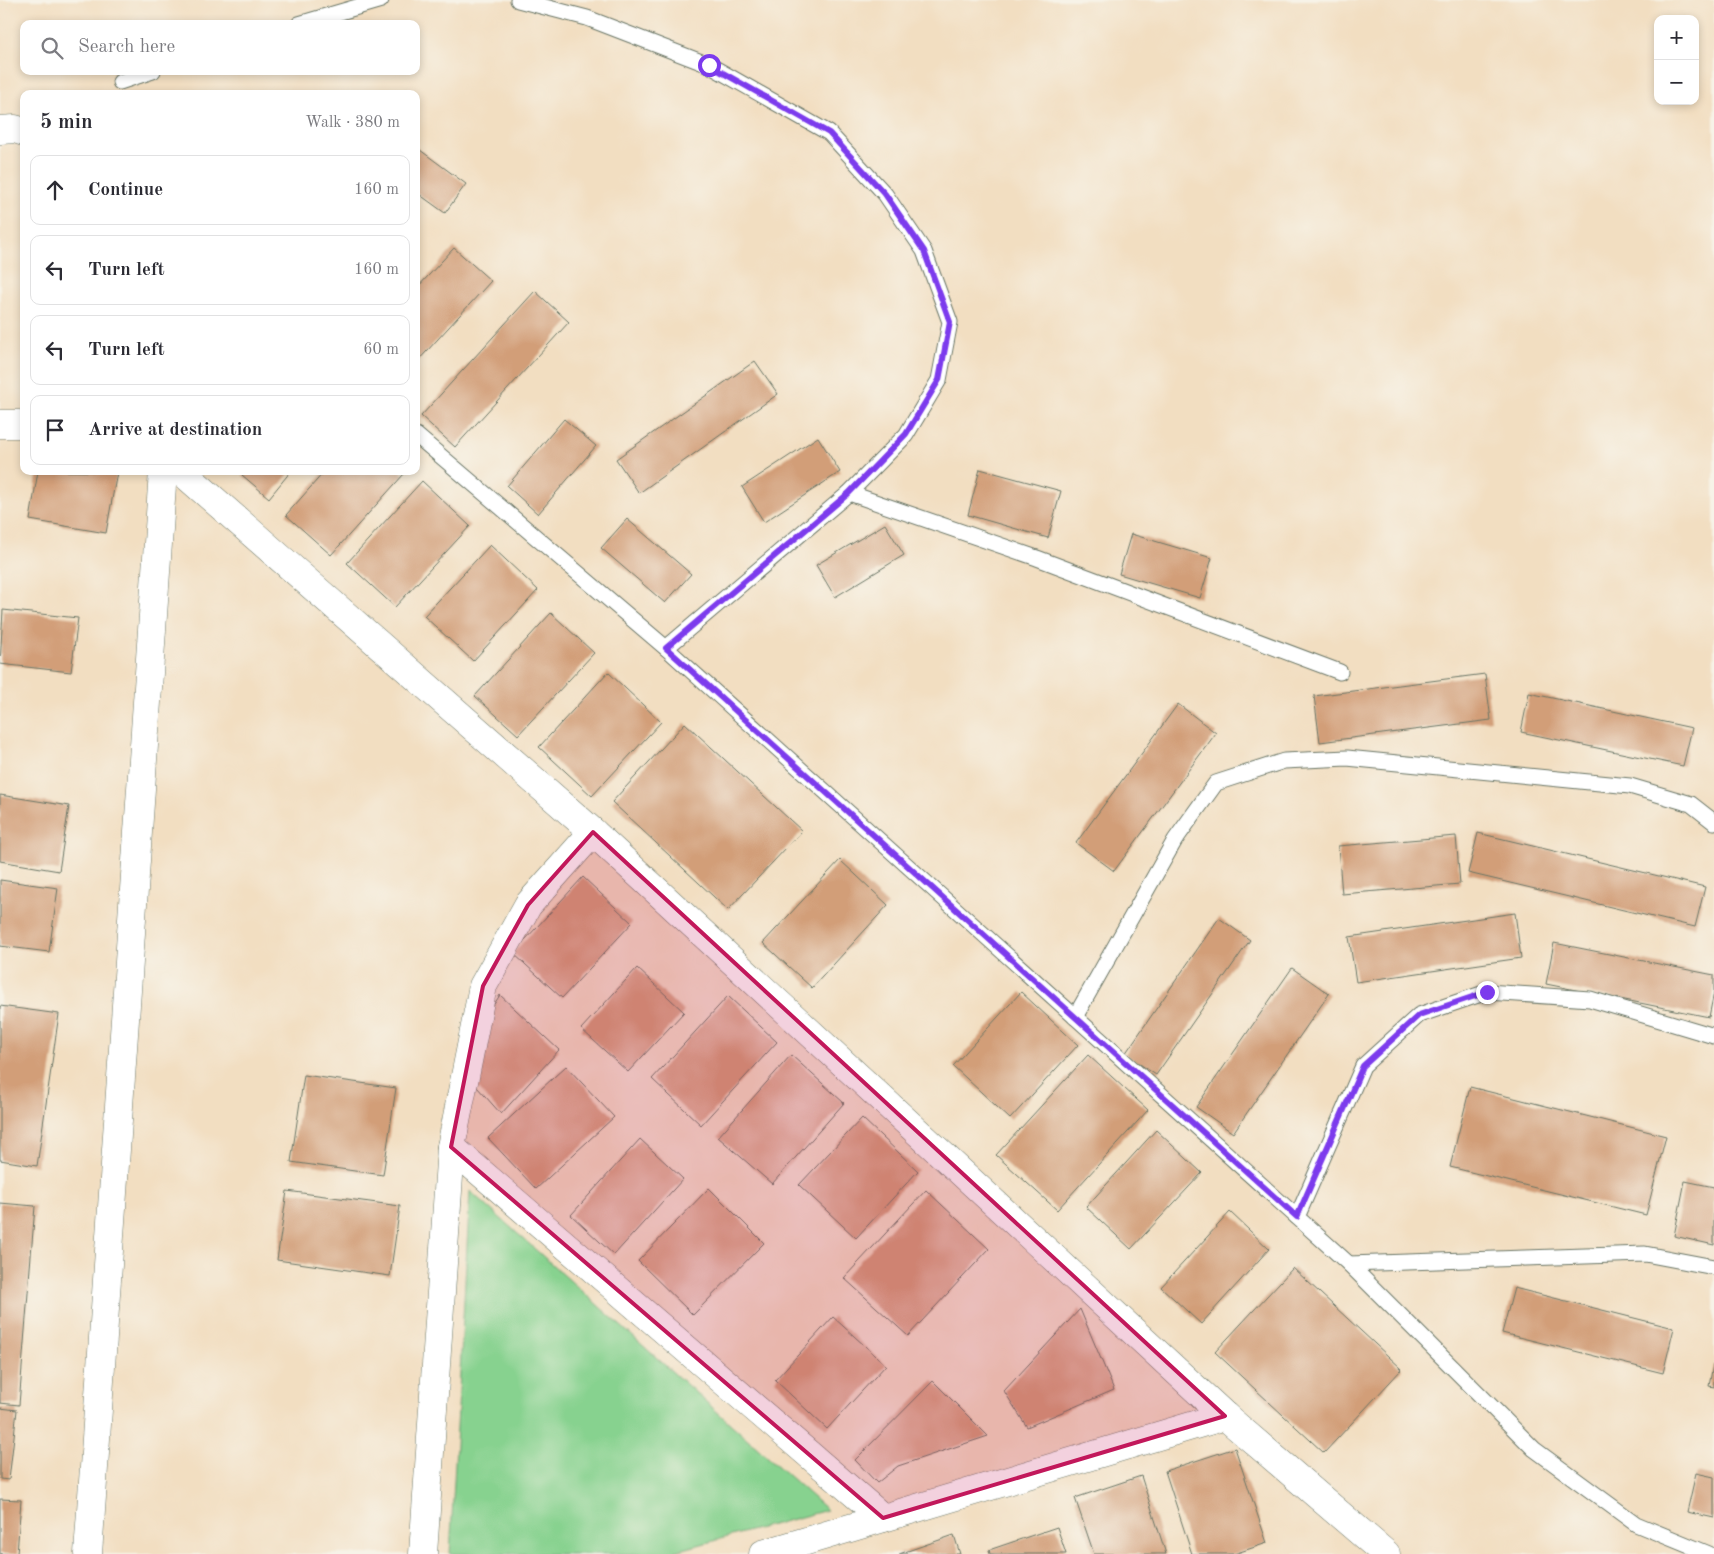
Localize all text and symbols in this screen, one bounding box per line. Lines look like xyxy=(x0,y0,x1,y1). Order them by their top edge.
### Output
map controls xyxy=(1654,15,1699,105)
button: + xyxy=(1654,15,1699,60)
search box xyxy=(20,20,420,75)
icon: search xyxy=(38,34,66,62)
text: Search here xyxy=(78,38,175,57)
route start xyxy=(698,54,721,77)
button: − xyxy=(1654,60,1699,105)
text: 5 min xyxy=(40,112,93,133)
text: Walk · 380 m xyxy=(305,115,400,131)
icon: ahead xyxy=(41,176,69,204)
text: Continue xyxy=(88,181,163,200)
text: 160 m xyxy=(354,182,399,198)
icon: left xyxy=(41,256,69,284)
text: Turn left xyxy=(88,261,165,280)
text: 160 m xyxy=(354,262,399,278)
icon: left xyxy=(41,336,69,364)
text: Turn left xyxy=(88,341,165,360)
text: 60 m xyxy=(363,342,399,358)
icon: arrive xyxy=(41,416,69,444)
text: Arrive at destination xyxy=(88,421,262,440)
route end xyxy=(1476,981,1499,1004)

